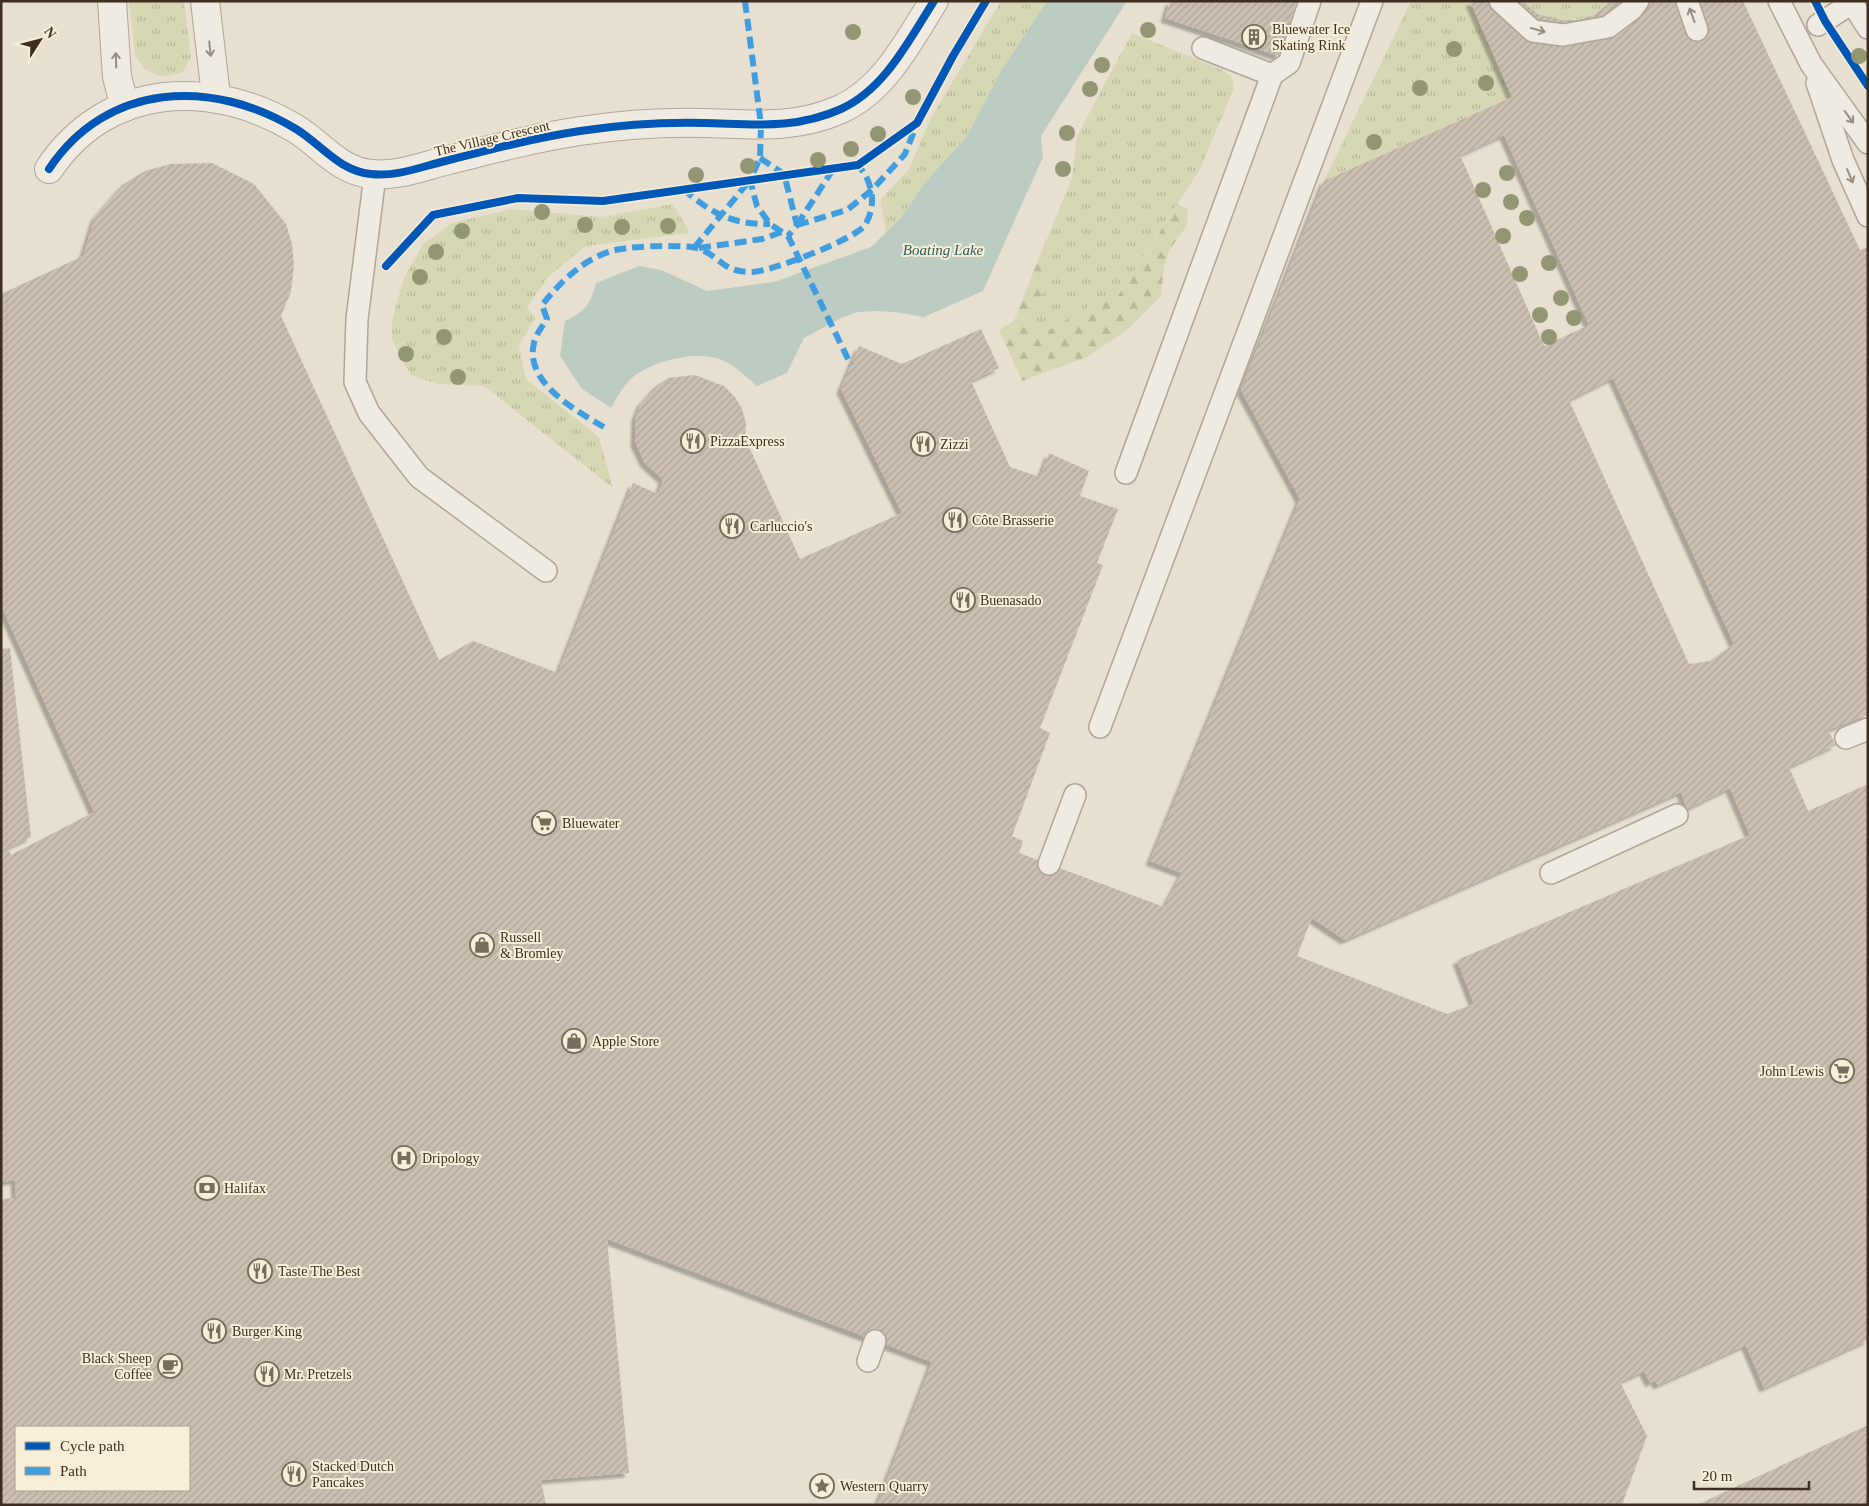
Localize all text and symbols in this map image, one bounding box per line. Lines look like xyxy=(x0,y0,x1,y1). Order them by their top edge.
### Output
one-way arrow xyxy=(1687,8,1696,24)
north arrow xyxy=(15,15,65,65)
place label: Bluewater Ice Skating Rink xyxy=(1272,22,1350,53)
text: N xyxy=(41,24,59,41)
building icon: Bluewater Ice Skating Rink xyxy=(1241,24,1267,50)
one-way arrow xyxy=(1529,26,1545,35)
one-way arrow xyxy=(205,41,215,57)
one-way arrow xyxy=(111,52,121,68)
one-way arrow xyxy=(1844,110,1854,124)
street label: The Village Crescent xyxy=(433,118,551,159)
one-way arrow xyxy=(1846,168,1856,183)
water label: Boating Lake xyxy=(903,242,984,258)
restaurant icon: PizzaExpress xyxy=(680,428,706,454)
restaurant icon: Zizzi xyxy=(910,431,936,457)
place label: PizzaExpress xyxy=(710,434,785,449)
place label: Zizzi xyxy=(940,437,969,452)
restaurant icon: Côte Brasserie xyxy=(942,507,968,533)
restaurant icon: Carluccio's xyxy=(719,513,745,539)
place label: Côte Brasserie xyxy=(972,513,1054,528)
place label: Carluccio's xyxy=(750,519,812,534)
restaurant icon: Buenasado xyxy=(950,587,976,613)
place label: Buenasado xyxy=(980,593,1041,608)
supermarket icon: Bluewater xyxy=(531,810,557,836)
place label: Bluewater xyxy=(562,816,620,831)
place label: Russell & Bromley xyxy=(500,930,563,961)
shop icon: Russell & Bromley xyxy=(469,932,495,958)
shop icon: Apple Store xyxy=(561,1028,587,1054)
place label: Apple Store xyxy=(592,1034,659,1049)
supermarket icon: John Lewis xyxy=(1829,1058,1855,1084)
place label: John Lewis xyxy=(1760,1064,1824,1079)
hospital icon: Dripology xyxy=(391,1145,417,1171)
place label: Dripology xyxy=(422,1151,480,1166)
bank icon: Halifax xyxy=(194,1175,220,1201)
place label: Halifax xyxy=(224,1181,266,1196)
restaurant icon: Taste The Best xyxy=(247,1258,273,1284)
place label: Taste The Best xyxy=(278,1264,361,1279)
restaurant icon: Burger King xyxy=(201,1318,227,1344)
place label: Burger King xyxy=(232,1324,302,1339)
place label: Black Sheep Coffee xyxy=(82,1351,152,1382)
cafe icon: Black Sheep Coffee xyxy=(157,1353,183,1379)
restaurant icon: Mr. Pretzels xyxy=(254,1361,280,1387)
place label: Mr. Pretzels xyxy=(284,1367,352,1382)
legend xyxy=(15,1426,190,1491)
text: Cycle path xyxy=(60,1438,125,1454)
scale bar xyxy=(1694,1458,1809,1490)
place label: Stacked Dutch Pancakes xyxy=(312,1459,394,1490)
restaurant icon: Stacked Dutch Pancakes xyxy=(281,1461,307,1487)
text: Path xyxy=(60,1463,87,1479)
text: 20 m xyxy=(1702,1468,1733,1484)
place icon: Western Quarry xyxy=(809,1473,835,1499)
place label: Western Quarry xyxy=(840,1479,929,1494)

